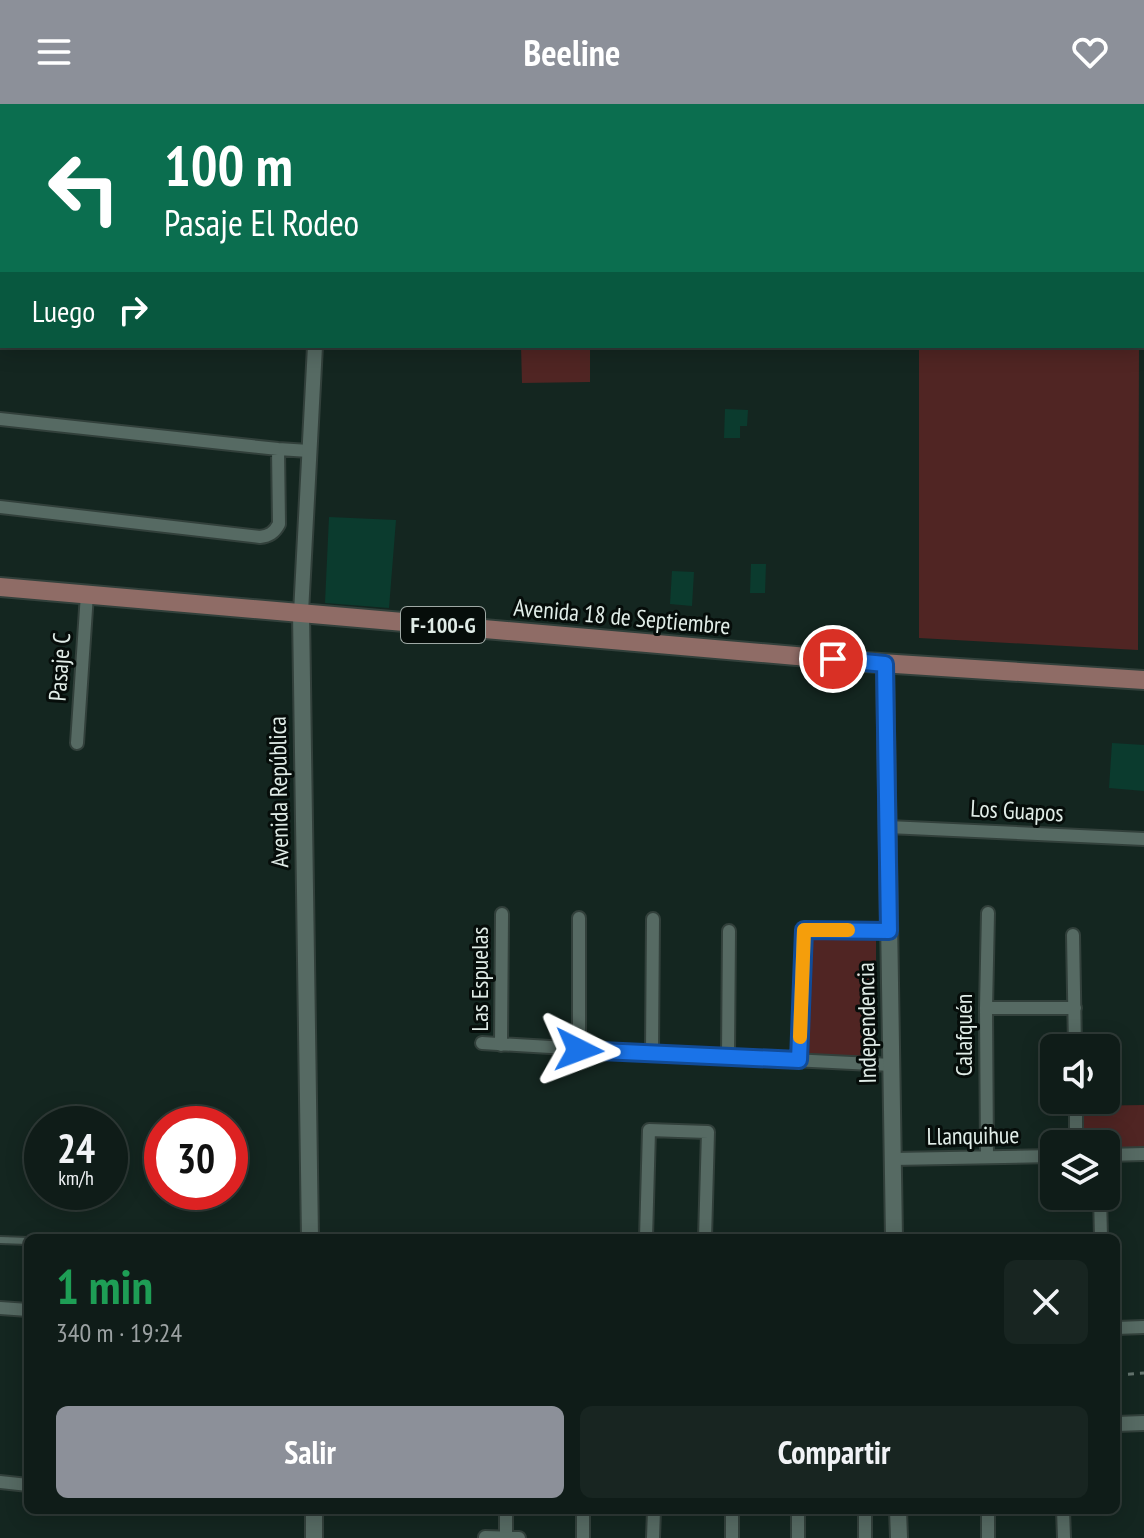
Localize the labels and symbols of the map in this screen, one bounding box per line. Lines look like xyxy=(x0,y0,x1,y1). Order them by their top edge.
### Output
street label: Avenida 18 de Septiembre xyxy=(512,592,732,641)
road number: F-100-G xyxy=(401,607,485,643)
pin xyxy=(799,625,867,693)
street label: Pasaje C xyxy=(42,632,77,702)
street label: Avenida República xyxy=(262,716,295,868)
street label: Los Guapos xyxy=(970,793,1064,828)
street label: Las Espuelas xyxy=(464,927,495,1031)
street label: Independencia xyxy=(850,962,883,1084)
street label: Calafquén xyxy=(948,994,979,1076)
position arrow xyxy=(537,1008,621,1092)
speed limit sign: 30 xyxy=(144,1106,248,1210)
street label: Llanquihue xyxy=(926,1119,1020,1152)

